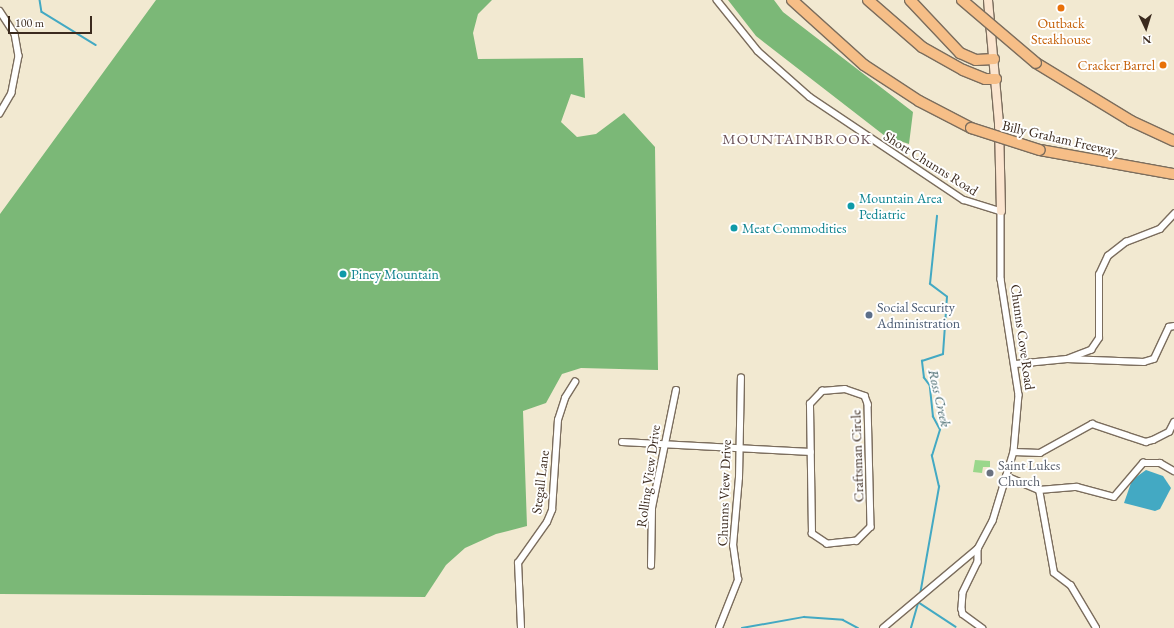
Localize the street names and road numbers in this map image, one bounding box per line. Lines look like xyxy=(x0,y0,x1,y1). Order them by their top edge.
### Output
street label: Billy Graham Freeway xyxy=(1001,117,1119,159)
street label: Short Chunns Road xyxy=(881,127,981,199)
street label: Chunns Cove Road xyxy=(1007,283,1039,391)
street label: Craftsman Circle xyxy=(847,409,867,503)
street label: Rolling View Drive xyxy=(632,424,664,528)
street label: Chunns View Drive xyxy=(714,439,734,547)
street label: Stegall Lane xyxy=(528,449,552,515)

